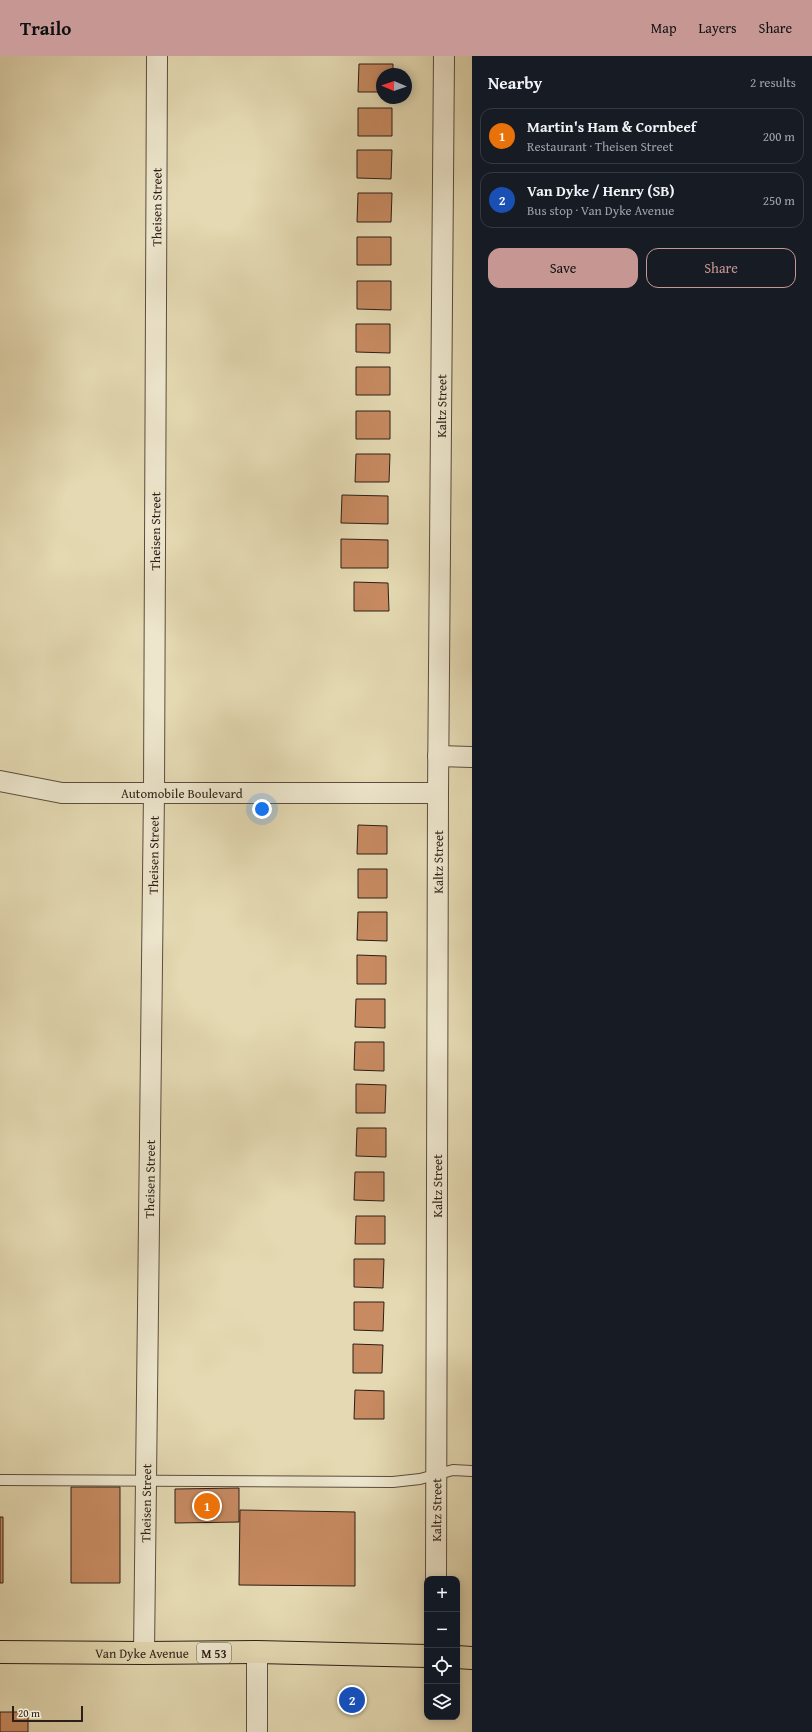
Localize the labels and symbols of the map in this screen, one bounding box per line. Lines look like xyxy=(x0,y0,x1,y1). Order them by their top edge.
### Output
north arrow xyxy=(376,68,412,104)
street label: Theisen Street xyxy=(147,167,166,246)
street label: Kaltz Street xyxy=(431,374,451,438)
street label: Theisen Street xyxy=(145,491,165,570)
street label: Automobile Boulevard xyxy=(121,784,243,803)
your location xyxy=(252,799,272,819)
street label: Theisen Street xyxy=(143,815,163,895)
street label: Kaltz Street xyxy=(428,830,447,894)
street label: Theisen Street xyxy=(140,1139,159,1219)
street label: Kaltz Street xyxy=(427,1154,447,1218)
street label: Theisen Street xyxy=(136,1463,156,1543)
street label: Kaltz Street xyxy=(427,1478,446,1542)
pin: 1 xyxy=(194,1491,220,1521)
street label: Van Dyke Avenue xyxy=(95,1643,189,1663)
road number: M 53 xyxy=(197,1643,231,1663)
pin: 2 xyxy=(339,1685,365,1715)
scale bar xyxy=(12,1704,83,1723)

